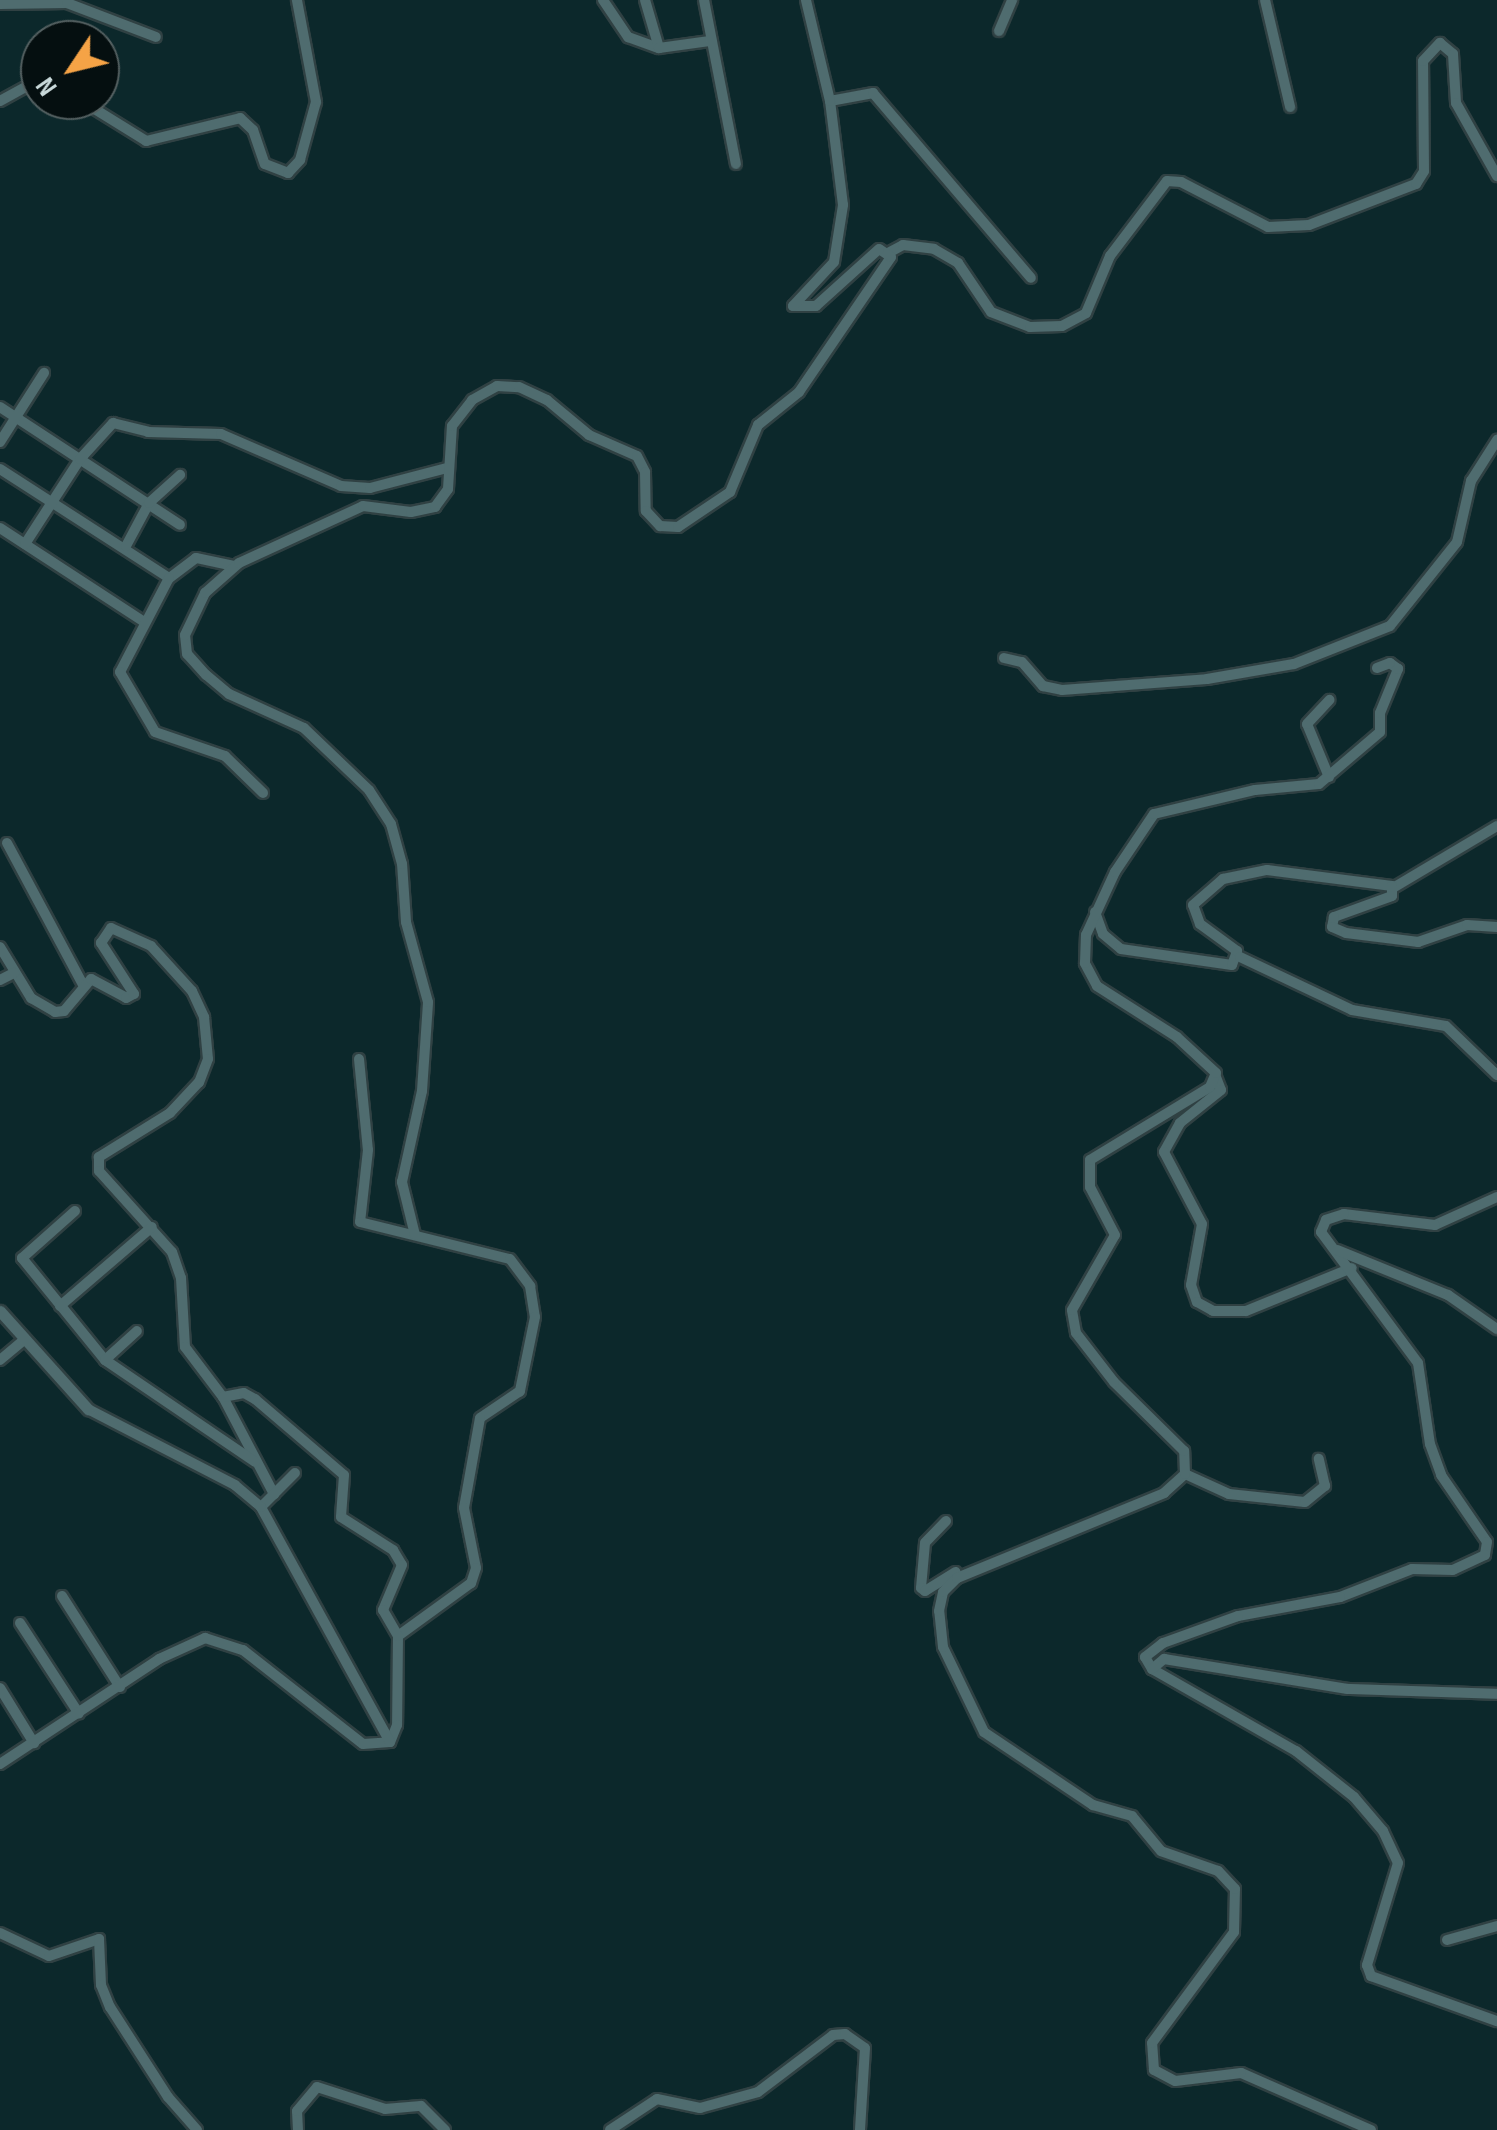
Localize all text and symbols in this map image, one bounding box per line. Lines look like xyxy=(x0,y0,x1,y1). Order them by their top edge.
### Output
north arrow xyxy=(20,20,120,120)
text: N xyxy=(29,71,64,102)

